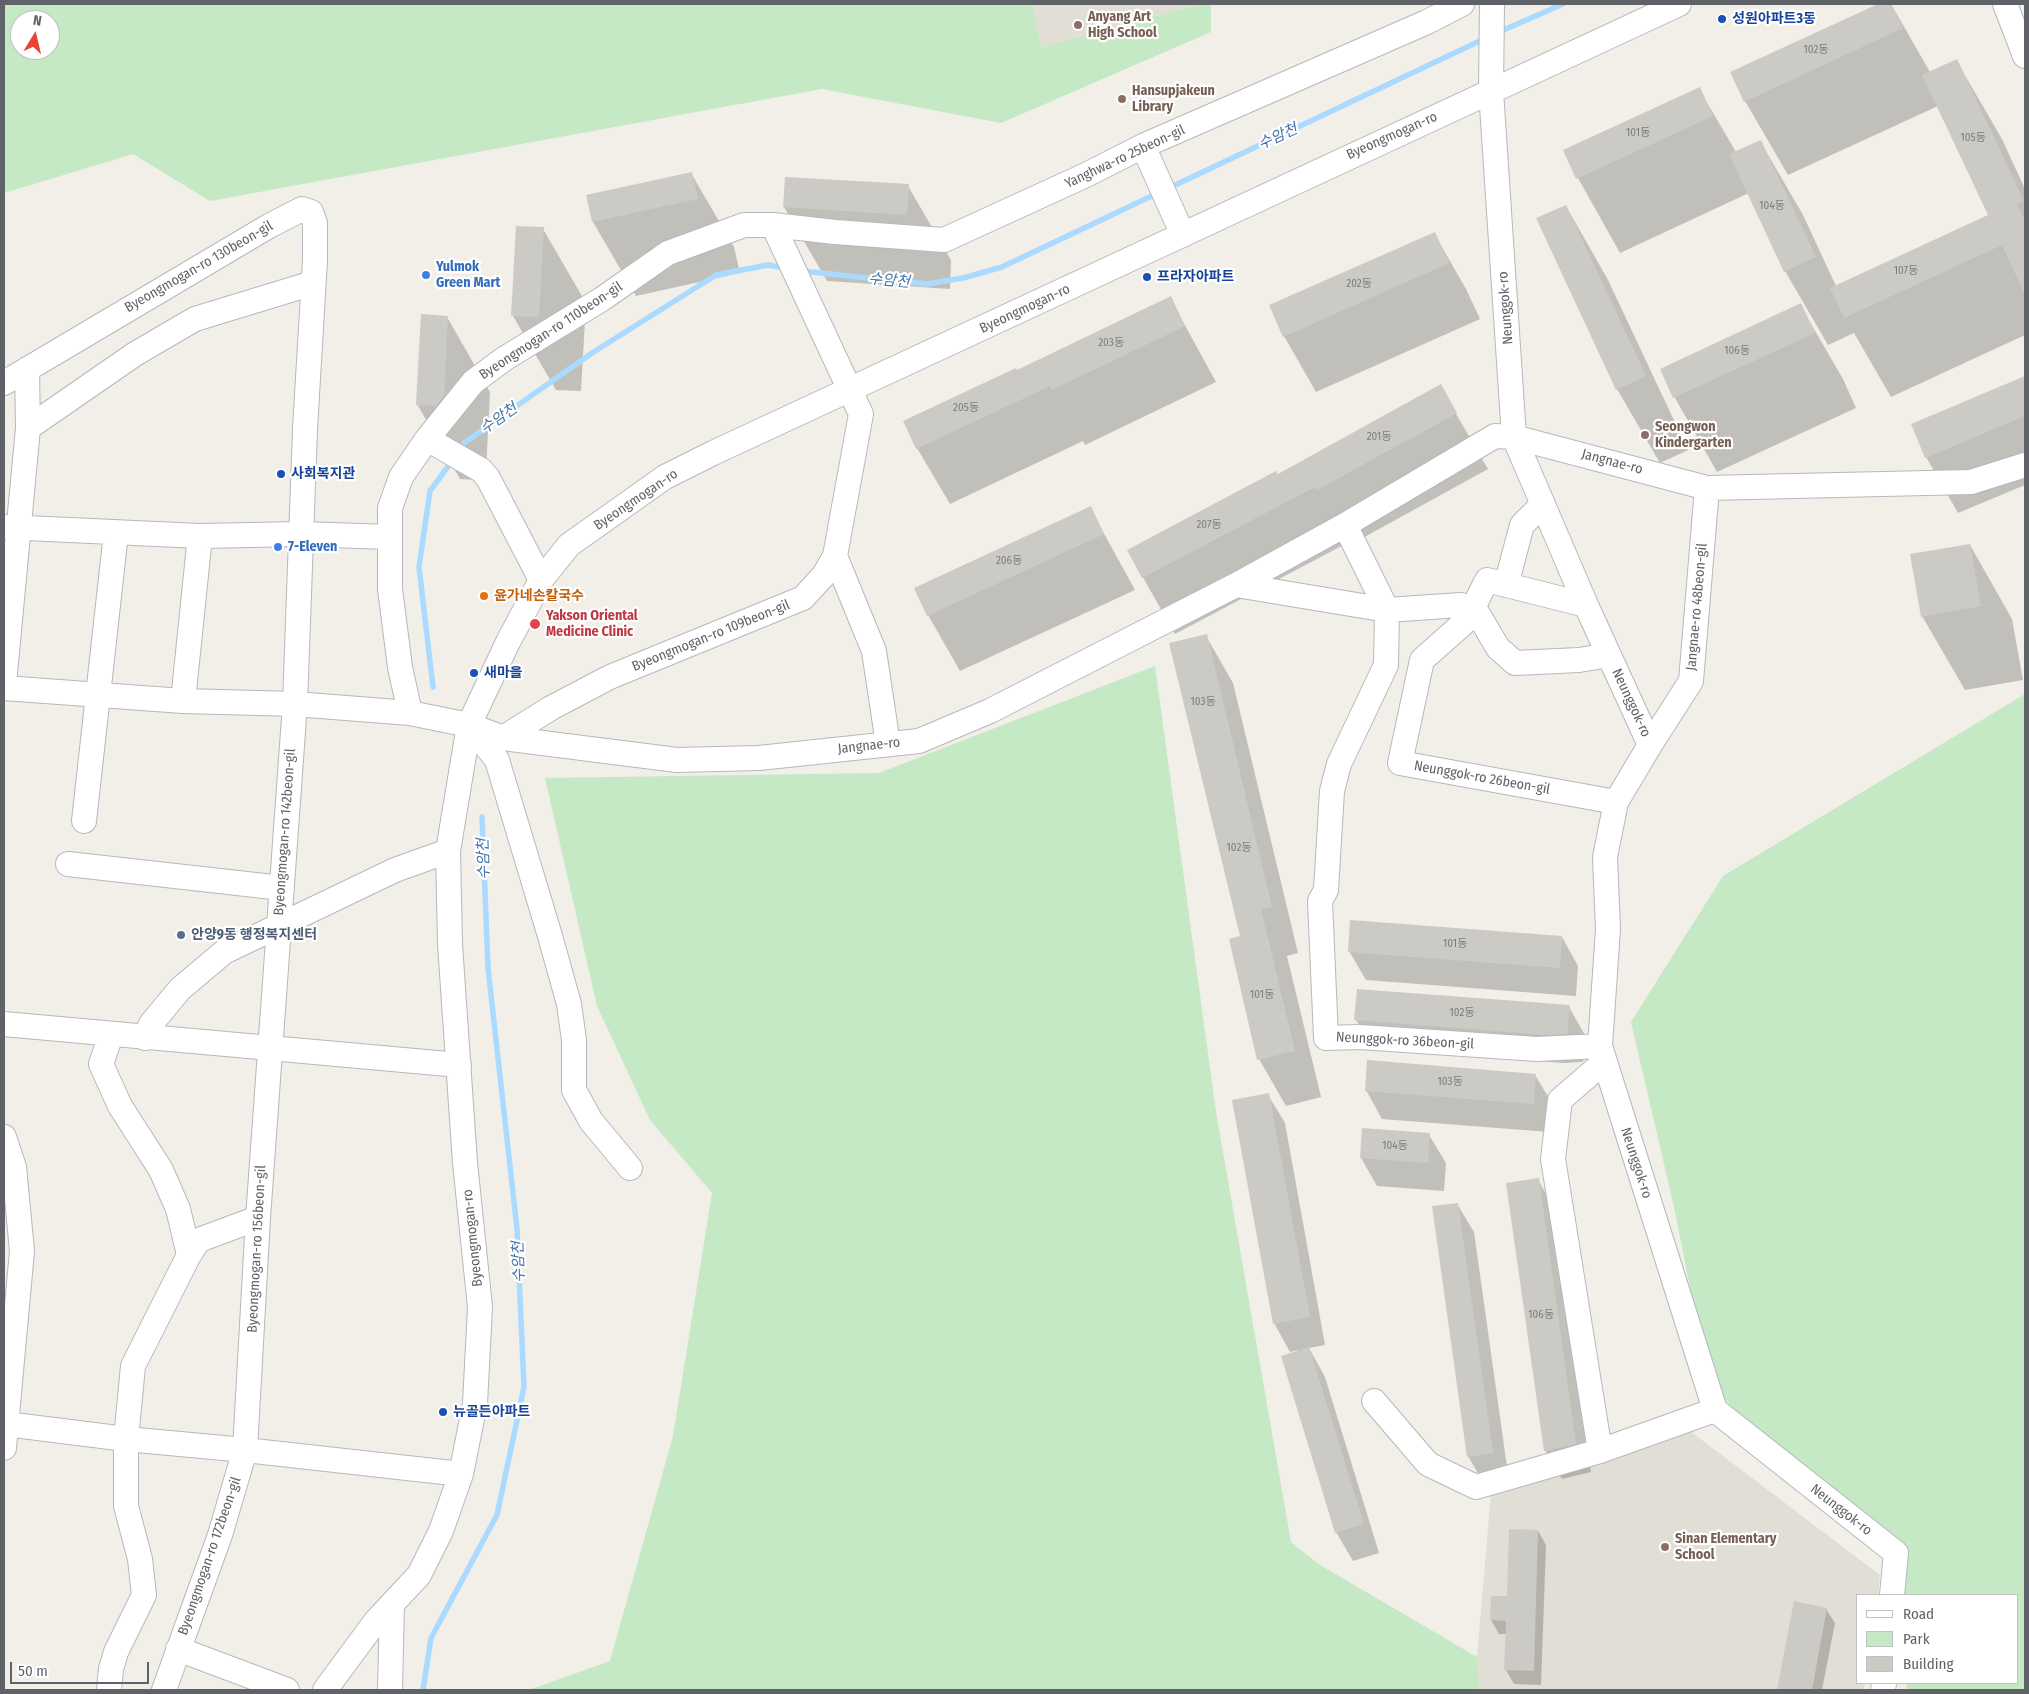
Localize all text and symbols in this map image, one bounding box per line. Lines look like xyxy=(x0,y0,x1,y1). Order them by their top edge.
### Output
place label: Anyang Art High School xyxy=(1088,9,1157,41)
north arrow xyxy=(10,10,60,60)
place label: 성원아파트3동 xyxy=(1732,11,1816,27)
text: N xyxy=(32,12,43,30)
marker: 성원아파트3동 xyxy=(1716,13,1728,25)
marker: Anyang Art High School xyxy=(1072,19,1084,31)
house number: 102동 xyxy=(1804,43,1828,57)
place label: Hansupjakeun Library xyxy=(1132,83,1215,115)
marker: Hansupjakeun Library xyxy=(1116,93,1128,105)
street label: Byeongmogan-ro xyxy=(1344,108,1440,164)
water label: 수암천 xyxy=(1255,120,1301,154)
street label: Yanghwa-ro 25beon-gil xyxy=(1062,122,1188,192)
house number: 101동 xyxy=(1626,126,1650,140)
house number: 105동 xyxy=(1960,131,1986,145)
house number: 104동 xyxy=(1759,199,1785,213)
street label: Byeongmogan-ro 130beon-gil xyxy=(122,218,276,316)
place label: Yulmok Green Mart xyxy=(436,259,501,292)
house number: 107동 xyxy=(1894,264,1918,278)
marker: Yulmok Green Mart xyxy=(420,269,432,281)
place label: 프라자아파트 xyxy=(1157,269,1234,285)
water label: 수암천 xyxy=(868,270,910,292)
marker: 프라자아파트 xyxy=(1141,271,1153,283)
street label: Neunggok-ro xyxy=(1495,271,1517,345)
house number: 202동 xyxy=(1346,277,1372,291)
street label: Byeongmogan-ro 110beon-gil xyxy=(476,278,626,384)
street label: Byeongmogan-ro xyxy=(977,281,1073,337)
house number: 203동 xyxy=(1098,336,1124,350)
house number: 106동 xyxy=(1724,344,1750,358)
water label: 수암천 xyxy=(477,400,521,438)
house number: 205동 xyxy=(953,401,979,415)
place label: Seongwon Kindergarten xyxy=(1655,419,1732,452)
marker: Seongwon Kindergarten xyxy=(1639,429,1651,441)
house number: 201동 xyxy=(1367,430,1391,444)
street label: Jangnae-ro xyxy=(1579,446,1645,478)
place label: 사회복지관 xyxy=(291,466,355,482)
street label: Byeongmogan-ro xyxy=(591,466,681,534)
marker: 사회복지관 xyxy=(275,468,287,480)
house number: 207동 xyxy=(1197,518,1221,532)
place label: 7-Eleven xyxy=(288,539,337,555)
marker: 7-Eleven xyxy=(272,541,284,553)
street label: Jangnae-ro 48beon-gil xyxy=(1683,543,1711,671)
house number: 206동 xyxy=(996,554,1022,568)
place label: 윤가네손칼국수 xyxy=(494,588,584,604)
marker: 윤가네손칼국수 xyxy=(478,590,490,602)
street label: Byeongmogan-ro 109beon-gil xyxy=(630,597,792,675)
place label: Yakson Oriental Medicine Clinic xyxy=(546,608,638,640)
marker: Yakson Oriental Medicine Clinic xyxy=(528,617,542,631)
place label: 새마을 xyxy=(484,665,523,681)
street label: Neunggok-ro xyxy=(1608,666,1654,740)
marker: 새마을 xyxy=(468,667,480,679)
house number: 103동 xyxy=(1191,695,1215,709)
street label: Jangnae-ro xyxy=(837,734,901,758)
street label: Byeongmogan-ro 142beon-gil xyxy=(271,748,299,916)
street label: Neunggok-ro 26beon-gil xyxy=(1413,758,1551,798)
water label: 수암천 xyxy=(474,838,494,880)
house number: 102동 xyxy=(1227,841,1251,855)
place label: 안양9동 행정복지센터 xyxy=(191,927,317,943)
marker: 안양9동 행정복지센터 xyxy=(175,929,187,941)
house number: 101동 xyxy=(1443,937,1467,951)
house number: 101동 xyxy=(1250,988,1274,1002)
house number: 102동 xyxy=(1450,1006,1474,1020)
street label: Neunggok-ro 36beon-gil xyxy=(1336,1029,1474,1053)
house number: 103동 xyxy=(1438,1075,1462,1089)
street label: Neunggok-ro xyxy=(1617,1125,1655,1201)
house number: 104동 xyxy=(1382,1139,1408,1153)
street label: Byeongmogan-ro 156beon-gil xyxy=(244,1165,270,1333)
street label: Byeongmogan-ro xyxy=(460,1188,486,1288)
water label: 수암천 xyxy=(509,1241,529,1283)
house number: 106동 xyxy=(1528,1308,1554,1322)
place label: 뉴골든아파트 xyxy=(453,1404,530,1420)
marker: 뉴골든아파트 xyxy=(437,1406,449,1418)
street label: Byeongmogan-ro 172beon-gil xyxy=(175,1475,245,1637)
street label: Neunggok-ro xyxy=(1807,1481,1875,1539)
place label: Sinan Elementary School xyxy=(1675,1531,1776,1564)
marker: Sinan Elementary School xyxy=(1659,1541,1671,1553)
legend xyxy=(1856,1594,2019,1684)
text: Road xyxy=(1903,1605,1934,1623)
text: Park xyxy=(1903,1630,1930,1648)
scale bar xyxy=(12,1652,151,1684)
text: Building xyxy=(1903,1655,1954,1673)
text: 50 m xyxy=(18,1662,48,1680)

